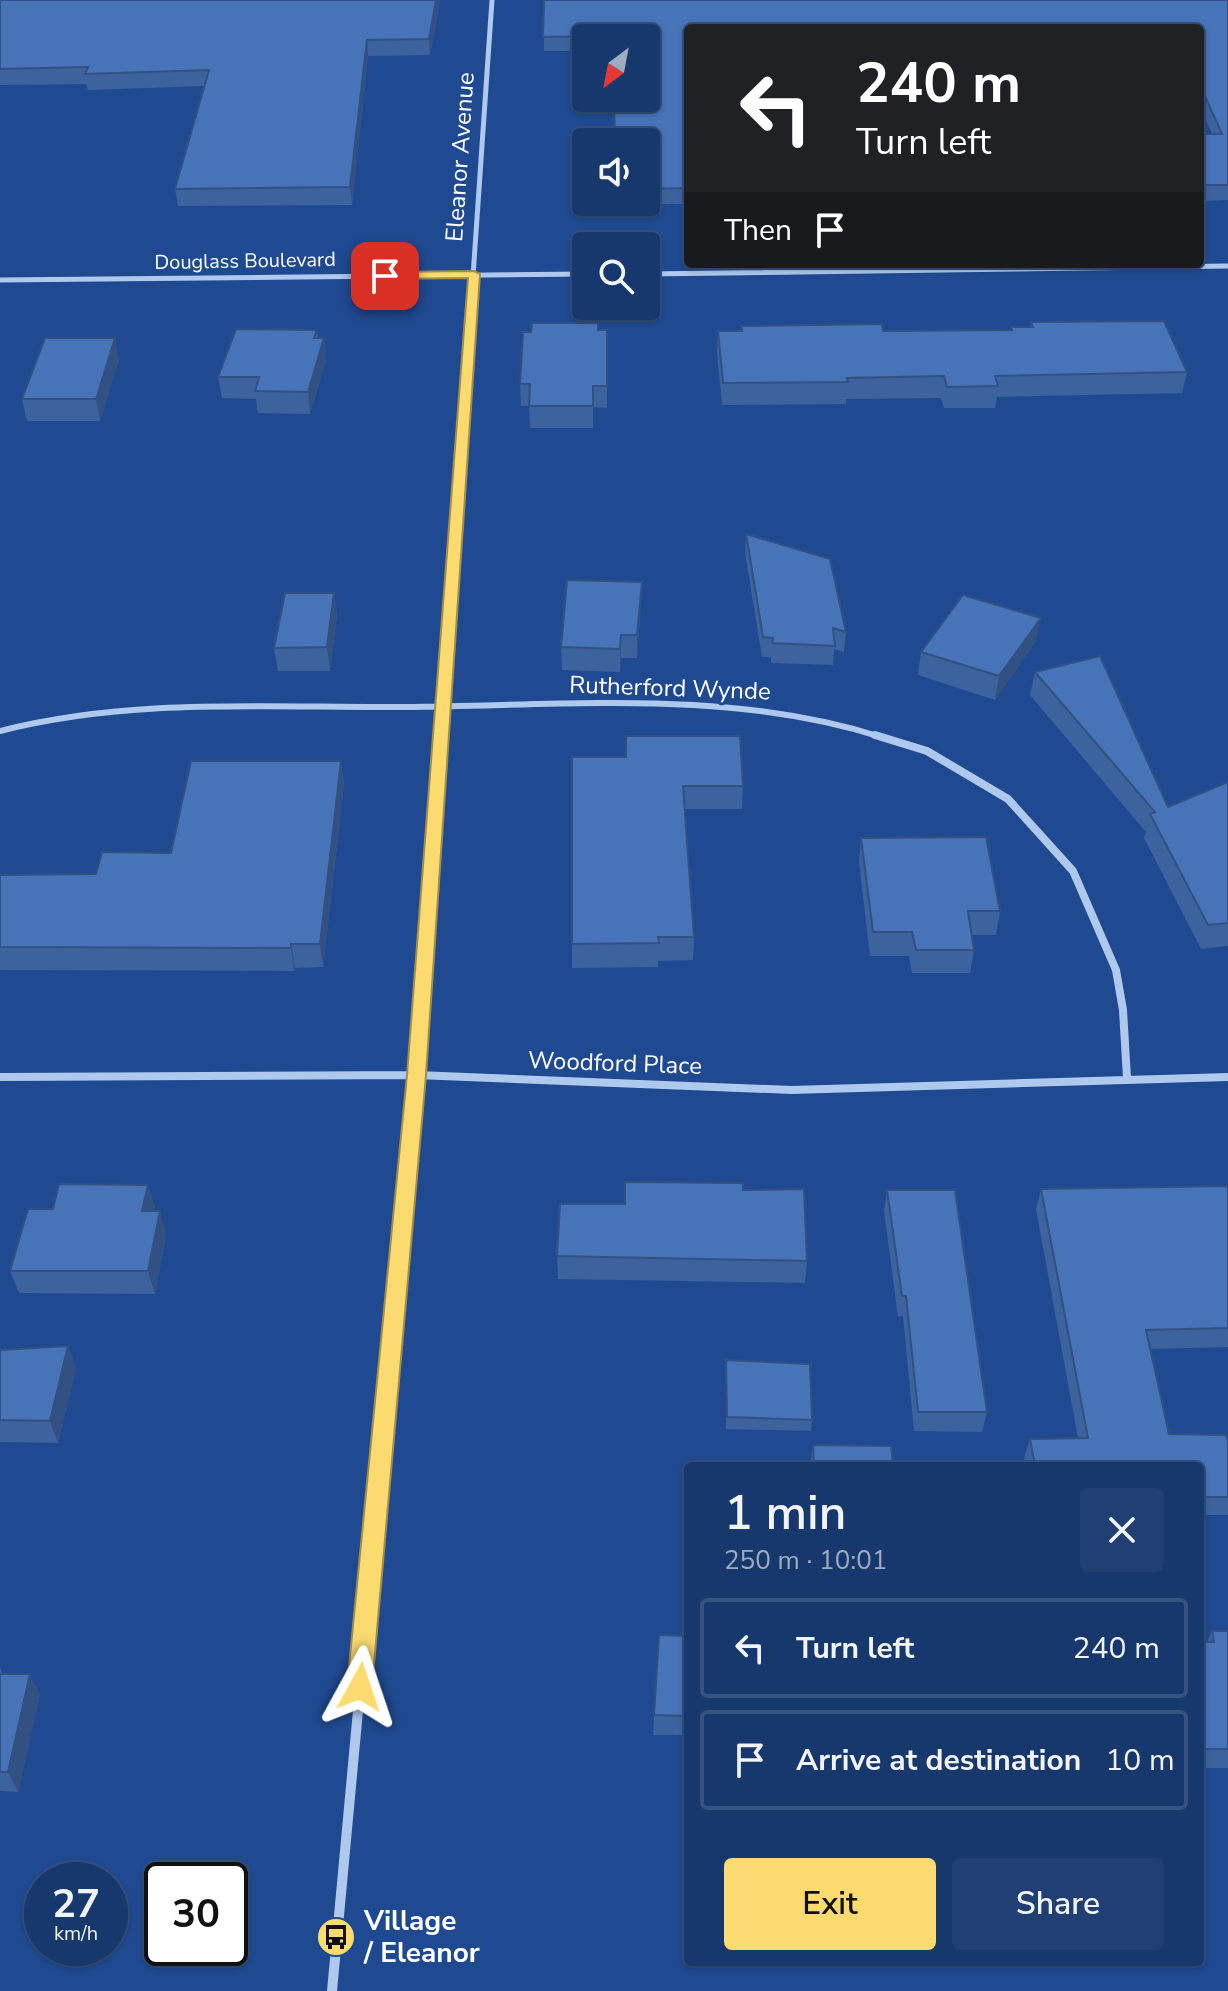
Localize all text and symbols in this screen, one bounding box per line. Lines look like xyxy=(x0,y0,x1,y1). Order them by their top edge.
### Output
north arrow xyxy=(572,24,660,112)
map controls xyxy=(572,24,660,320)
text: 240 m xyxy=(856,45,1021,122)
icon: left xyxy=(724,56,828,160)
street label: Eleanor Avenue xyxy=(438,71,482,243)
text: Turn left xyxy=(856,118,991,167)
button: sound xyxy=(572,128,660,216)
icon: arrive xyxy=(808,208,852,252)
text: Then xyxy=(724,210,792,251)
button: search xyxy=(572,232,660,320)
pin xyxy=(351,242,419,310)
street label: Douglass Boulevard xyxy=(154,246,336,276)
icon: arrive xyxy=(363,254,407,298)
street label: Rutherford Wynde xyxy=(569,668,771,708)
street label: Woodford Place xyxy=(528,1044,702,1082)
text: 1 min xyxy=(724,1480,846,1546)
button: close xyxy=(1080,1488,1164,1572)
text: 250 m · 10:01 xyxy=(724,1543,887,1578)
icon: left xyxy=(728,1626,772,1670)
text: Turn left xyxy=(796,1628,914,1669)
text: 240 m xyxy=(1073,1628,1160,1669)
position arrow xyxy=(318,1645,402,1729)
icon: arrive xyxy=(728,1738,772,1782)
text: Arrive at destination xyxy=(796,1740,1081,1781)
text: 10 m xyxy=(1105,1740,1175,1781)
button: Exit xyxy=(724,1858,936,1950)
button: Share xyxy=(952,1858,1164,1950)
speed limit sign: 30 xyxy=(144,1862,248,1966)
text: 27 xyxy=(52,1877,100,1931)
place label: Village / Eleanor xyxy=(363,1902,480,1972)
bus stop icon: Village / Eleanor xyxy=(315,1916,357,1958)
text: km/h xyxy=(54,1920,98,1947)

